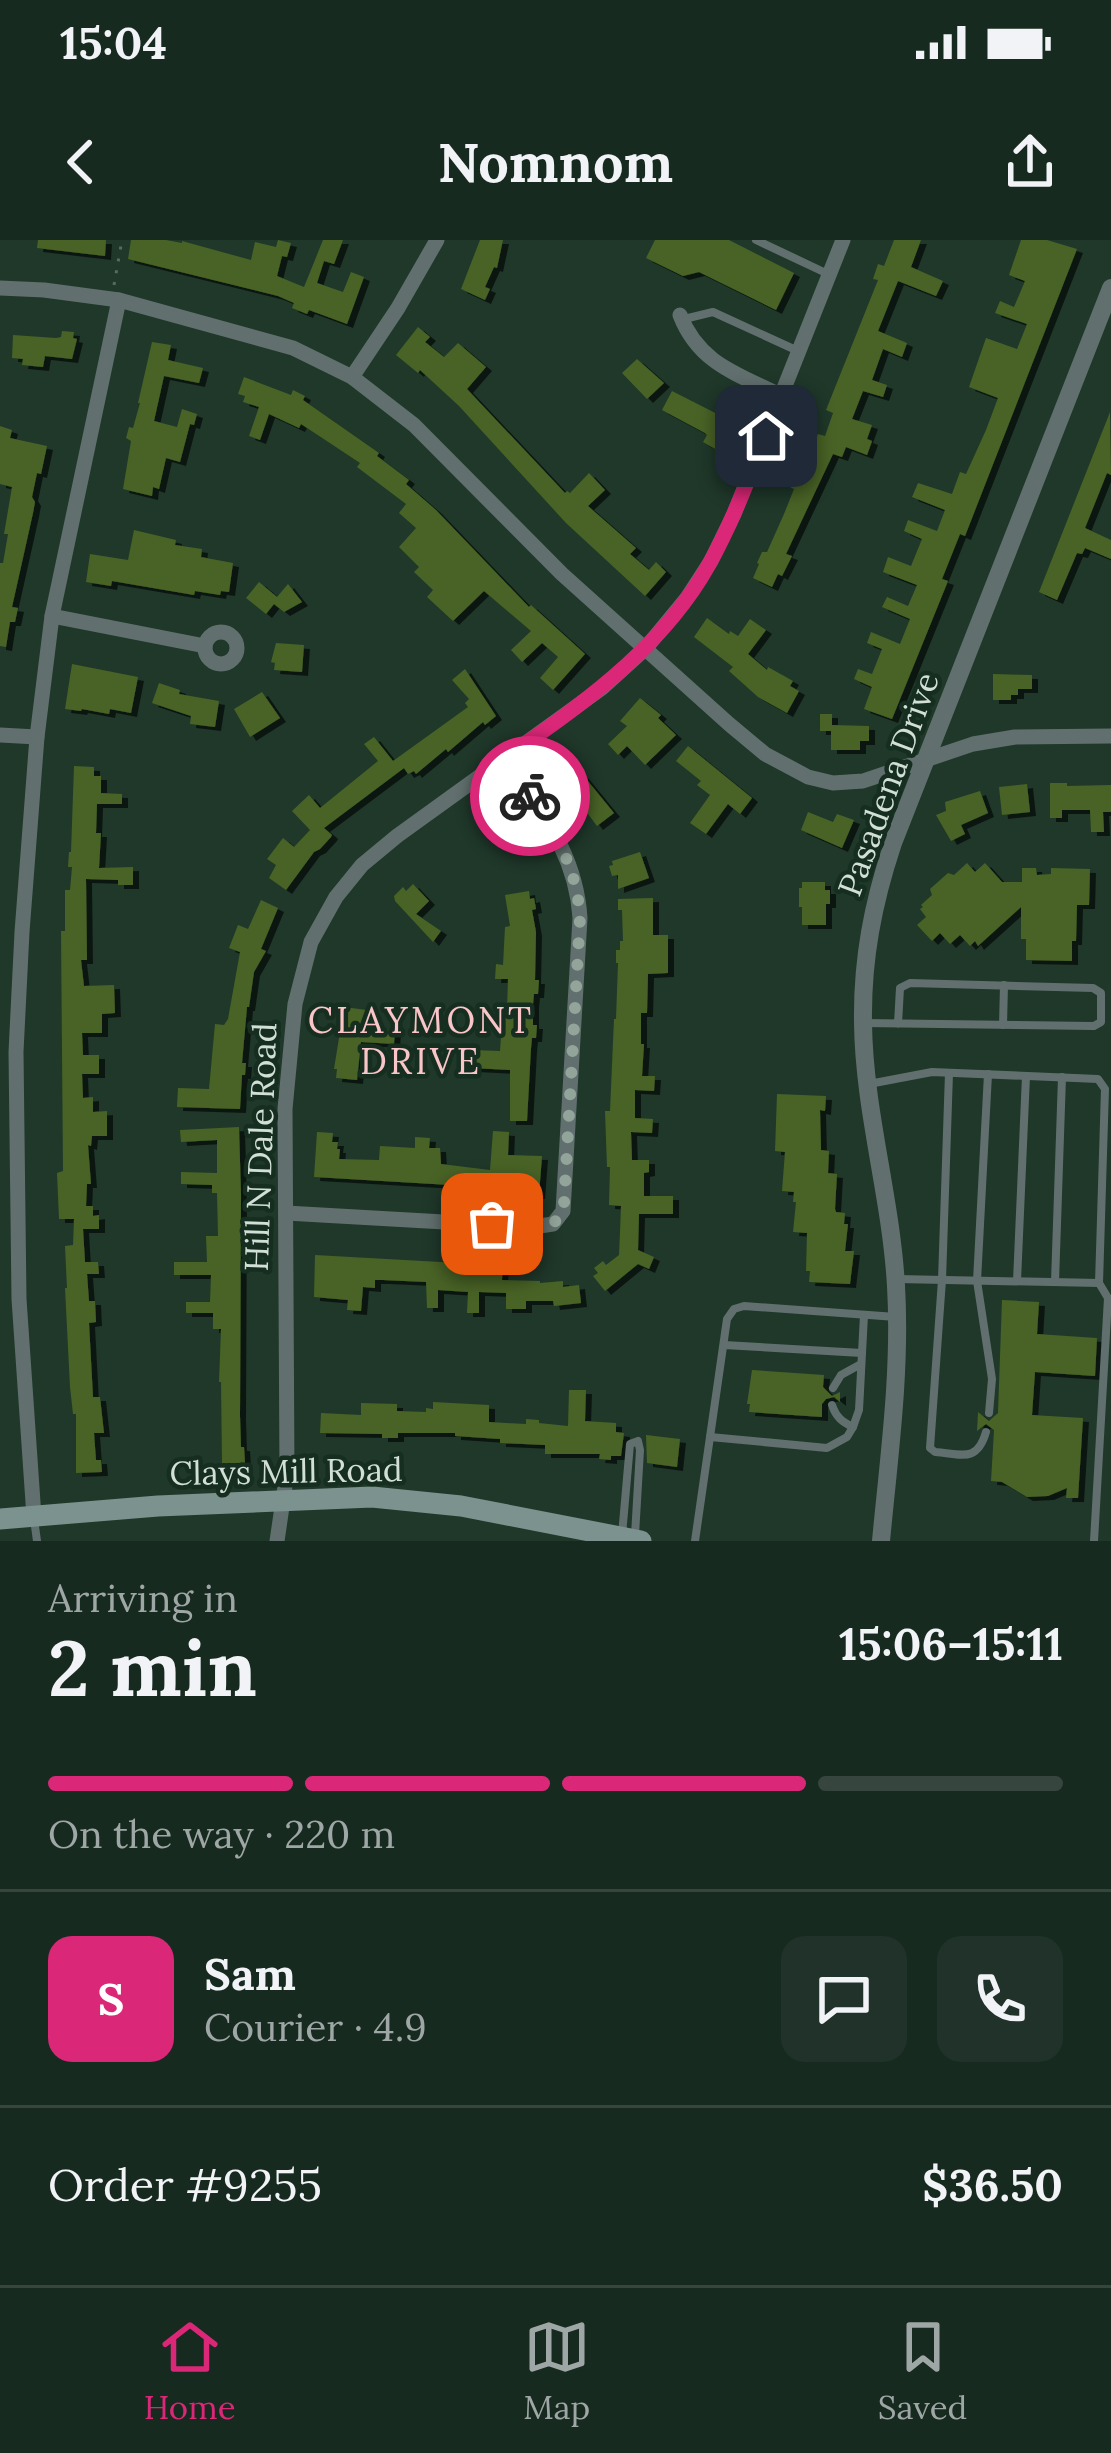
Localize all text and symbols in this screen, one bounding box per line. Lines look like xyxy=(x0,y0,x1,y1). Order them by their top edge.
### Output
text: 15:04 xyxy=(60,14,167,71)
text: Nomnom xyxy=(438,128,673,197)
icon: back xyxy=(48,129,114,195)
icon: share xyxy=(997,129,1063,195)
pin xyxy=(715,385,817,487)
icon: home xyxy=(733,403,799,469)
street label: Pasadena Drive xyxy=(828,666,948,902)
courier xyxy=(470,736,590,856)
icon: bike xyxy=(497,763,563,829)
district label: CLAYMONT DRIVE xyxy=(308,997,534,1084)
street label: Hill N Dale Road xyxy=(235,1022,285,1272)
pin xyxy=(441,1173,543,1275)
icon: bag xyxy=(459,1191,525,1257)
street label: Clays Mill Road xyxy=(169,1448,403,1494)
text: Arriving in xyxy=(48,1573,238,1623)
text: 15:06–15:11 xyxy=(839,1615,1063,1672)
text: 2 min xyxy=(48,1618,257,1717)
text: On the way · 220 m xyxy=(48,1809,395,1859)
button: chat xyxy=(781,1936,907,2062)
button: phone xyxy=(937,1936,1063,2062)
text: Sam xyxy=(204,1945,296,2002)
text: S xyxy=(98,1970,124,2027)
text: Courier · 4.9 xyxy=(204,2002,427,2052)
text: Order #9255 xyxy=(48,2156,322,2213)
text: $36.50 xyxy=(922,2156,1063,2213)
tab: Home xyxy=(144,2314,236,2428)
tab: Map xyxy=(523,2314,590,2428)
tab: Saved xyxy=(878,2314,967,2428)

